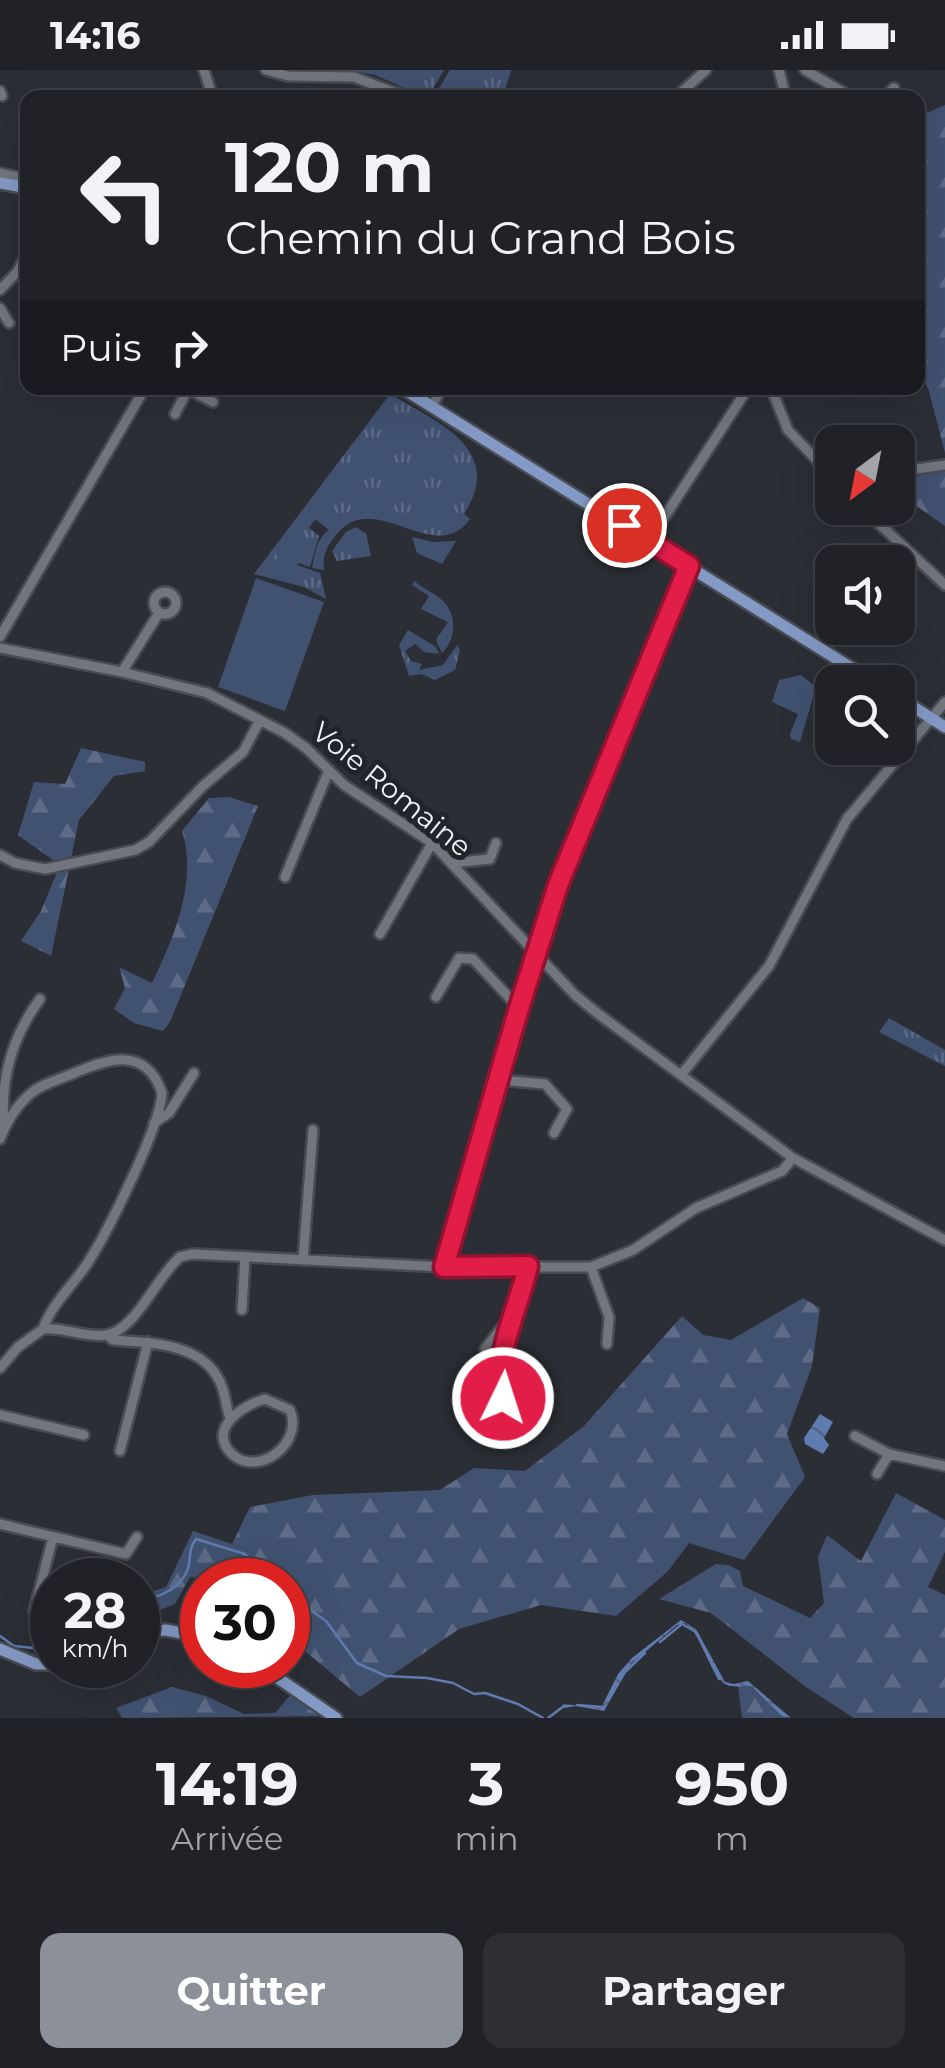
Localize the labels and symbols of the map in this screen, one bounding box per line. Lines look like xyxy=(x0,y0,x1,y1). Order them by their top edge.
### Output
north arrow xyxy=(815,425,915,525)
pin xyxy=(582,483,667,568)
street label: Voie Romaine xyxy=(306,715,478,863)
position arrow xyxy=(451,1346,555,1450)
speed limit sign: 30 xyxy=(180,1558,310,1688)

